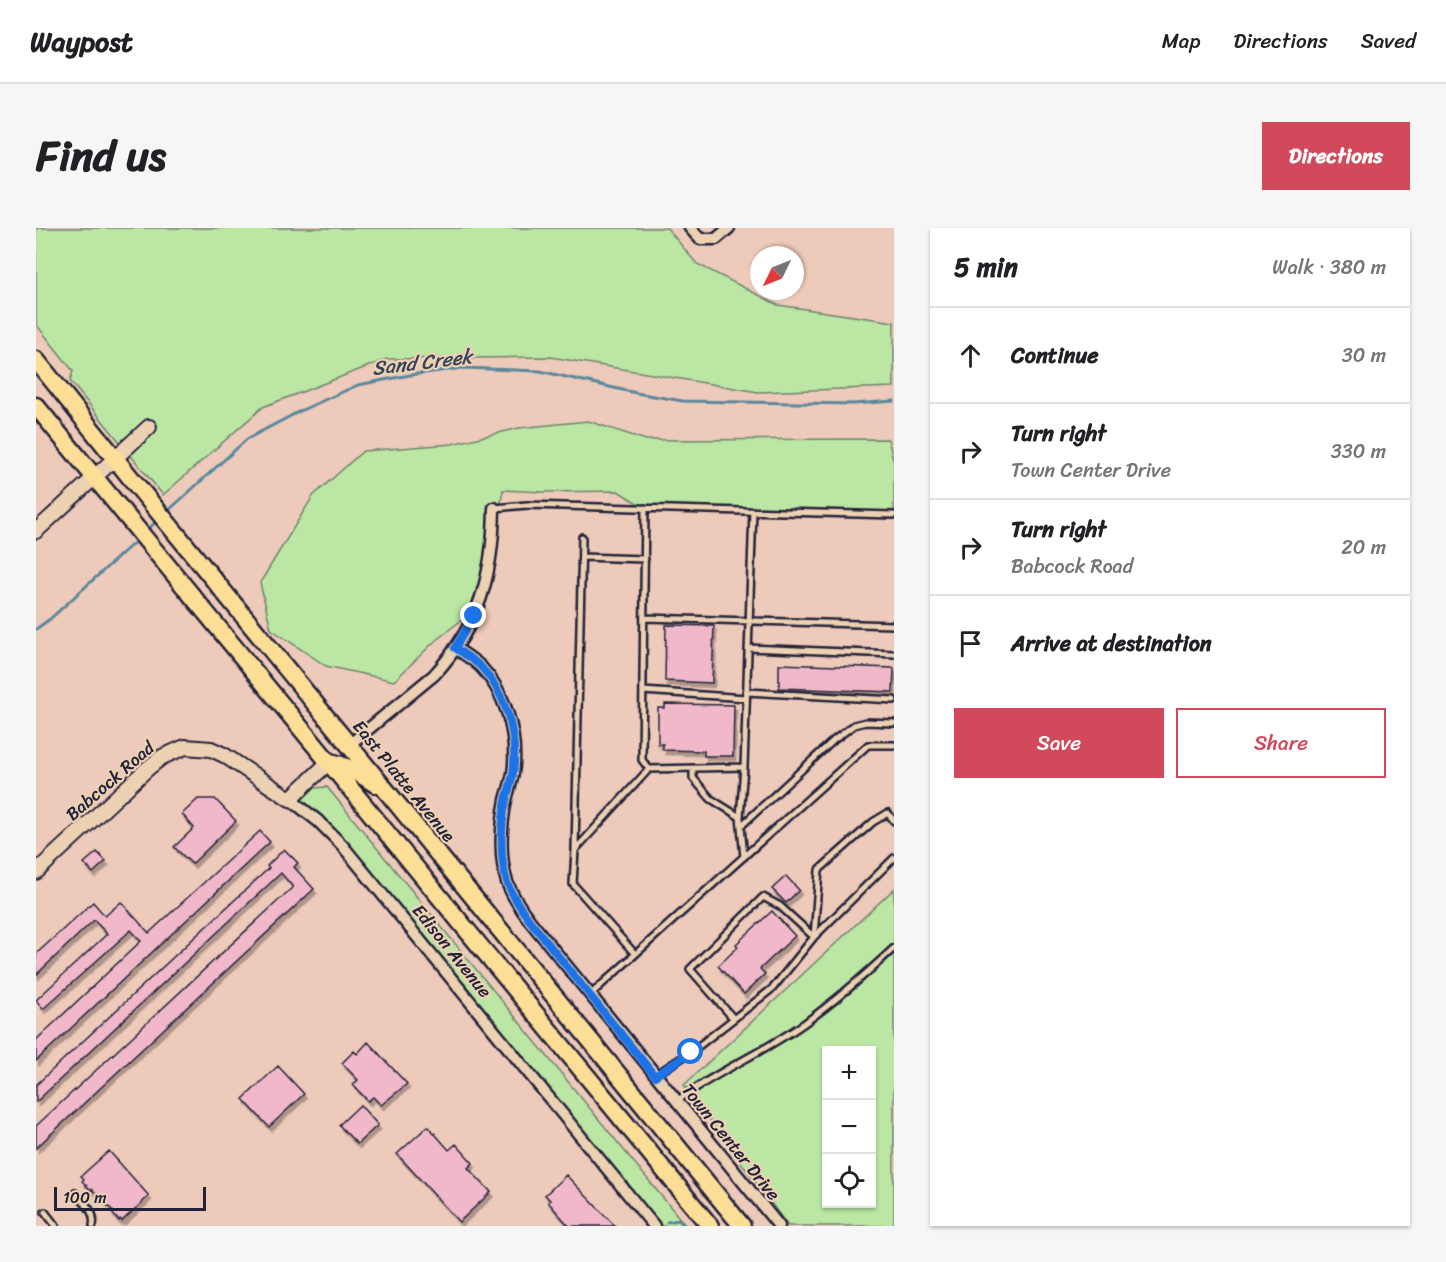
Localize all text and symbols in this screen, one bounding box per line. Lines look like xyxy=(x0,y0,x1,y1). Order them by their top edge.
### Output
text: Waypost xyxy=(30,17,133,66)
text: Map xyxy=(1162,22,1200,60)
text: Directions xyxy=(1233,22,1328,60)
text: Saved xyxy=(1361,22,1416,60)
text: Find us xyxy=(36,119,166,193)
button: Directions xyxy=(1262,122,1410,190)
text: 5 min xyxy=(954,244,1018,290)
north arrow xyxy=(750,246,804,300)
text: Walk · 380 m xyxy=(1272,250,1386,285)
text: Continue xyxy=(1011,336,1099,375)
text: 30 m xyxy=(1342,338,1386,373)
water label: Sand Creek xyxy=(370,339,476,386)
icon: ahead xyxy=(954,339,987,372)
text: Turn right xyxy=(1011,414,1106,453)
text: 330 m xyxy=(1331,434,1386,469)
icon: right xyxy=(954,435,987,468)
text: Town Center Drive xyxy=(1011,453,1171,488)
text: Turn right xyxy=(1011,510,1106,549)
text: 20 m xyxy=(1341,530,1386,565)
icon: right xyxy=(954,531,987,564)
text: Babcock Road xyxy=(1011,549,1133,584)
route end xyxy=(460,602,486,628)
text: Arrive at destination xyxy=(1011,624,1212,663)
icon: arrive xyxy=(954,627,987,660)
button: Save xyxy=(954,708,1164,778)
button: Share xyxy=(1176,708,1386,778)
street label: East Platte Avenue xyxy=(344,712,464,850)
street label: Babcock Road xyxy=(58,732,163,829)
street label: Edison Avenue xyxy=(404,897,500,1005)
route start xyxy=(677,1038,703,1064)
map controls xyxy=(822,1046,876,1208)
button: + xyxy=(822,1046,876,1100)
street label: Town Center Drive xyxy=(673,1076,789,1208)
button: − xyxy=(822,1100,876,1154)
button: locate xyxy=(822,1154,876,1208)
text: 100 m xyxy=(63,1183,107,1212)
scale bar xyxy=(54,1184,206,1212)

